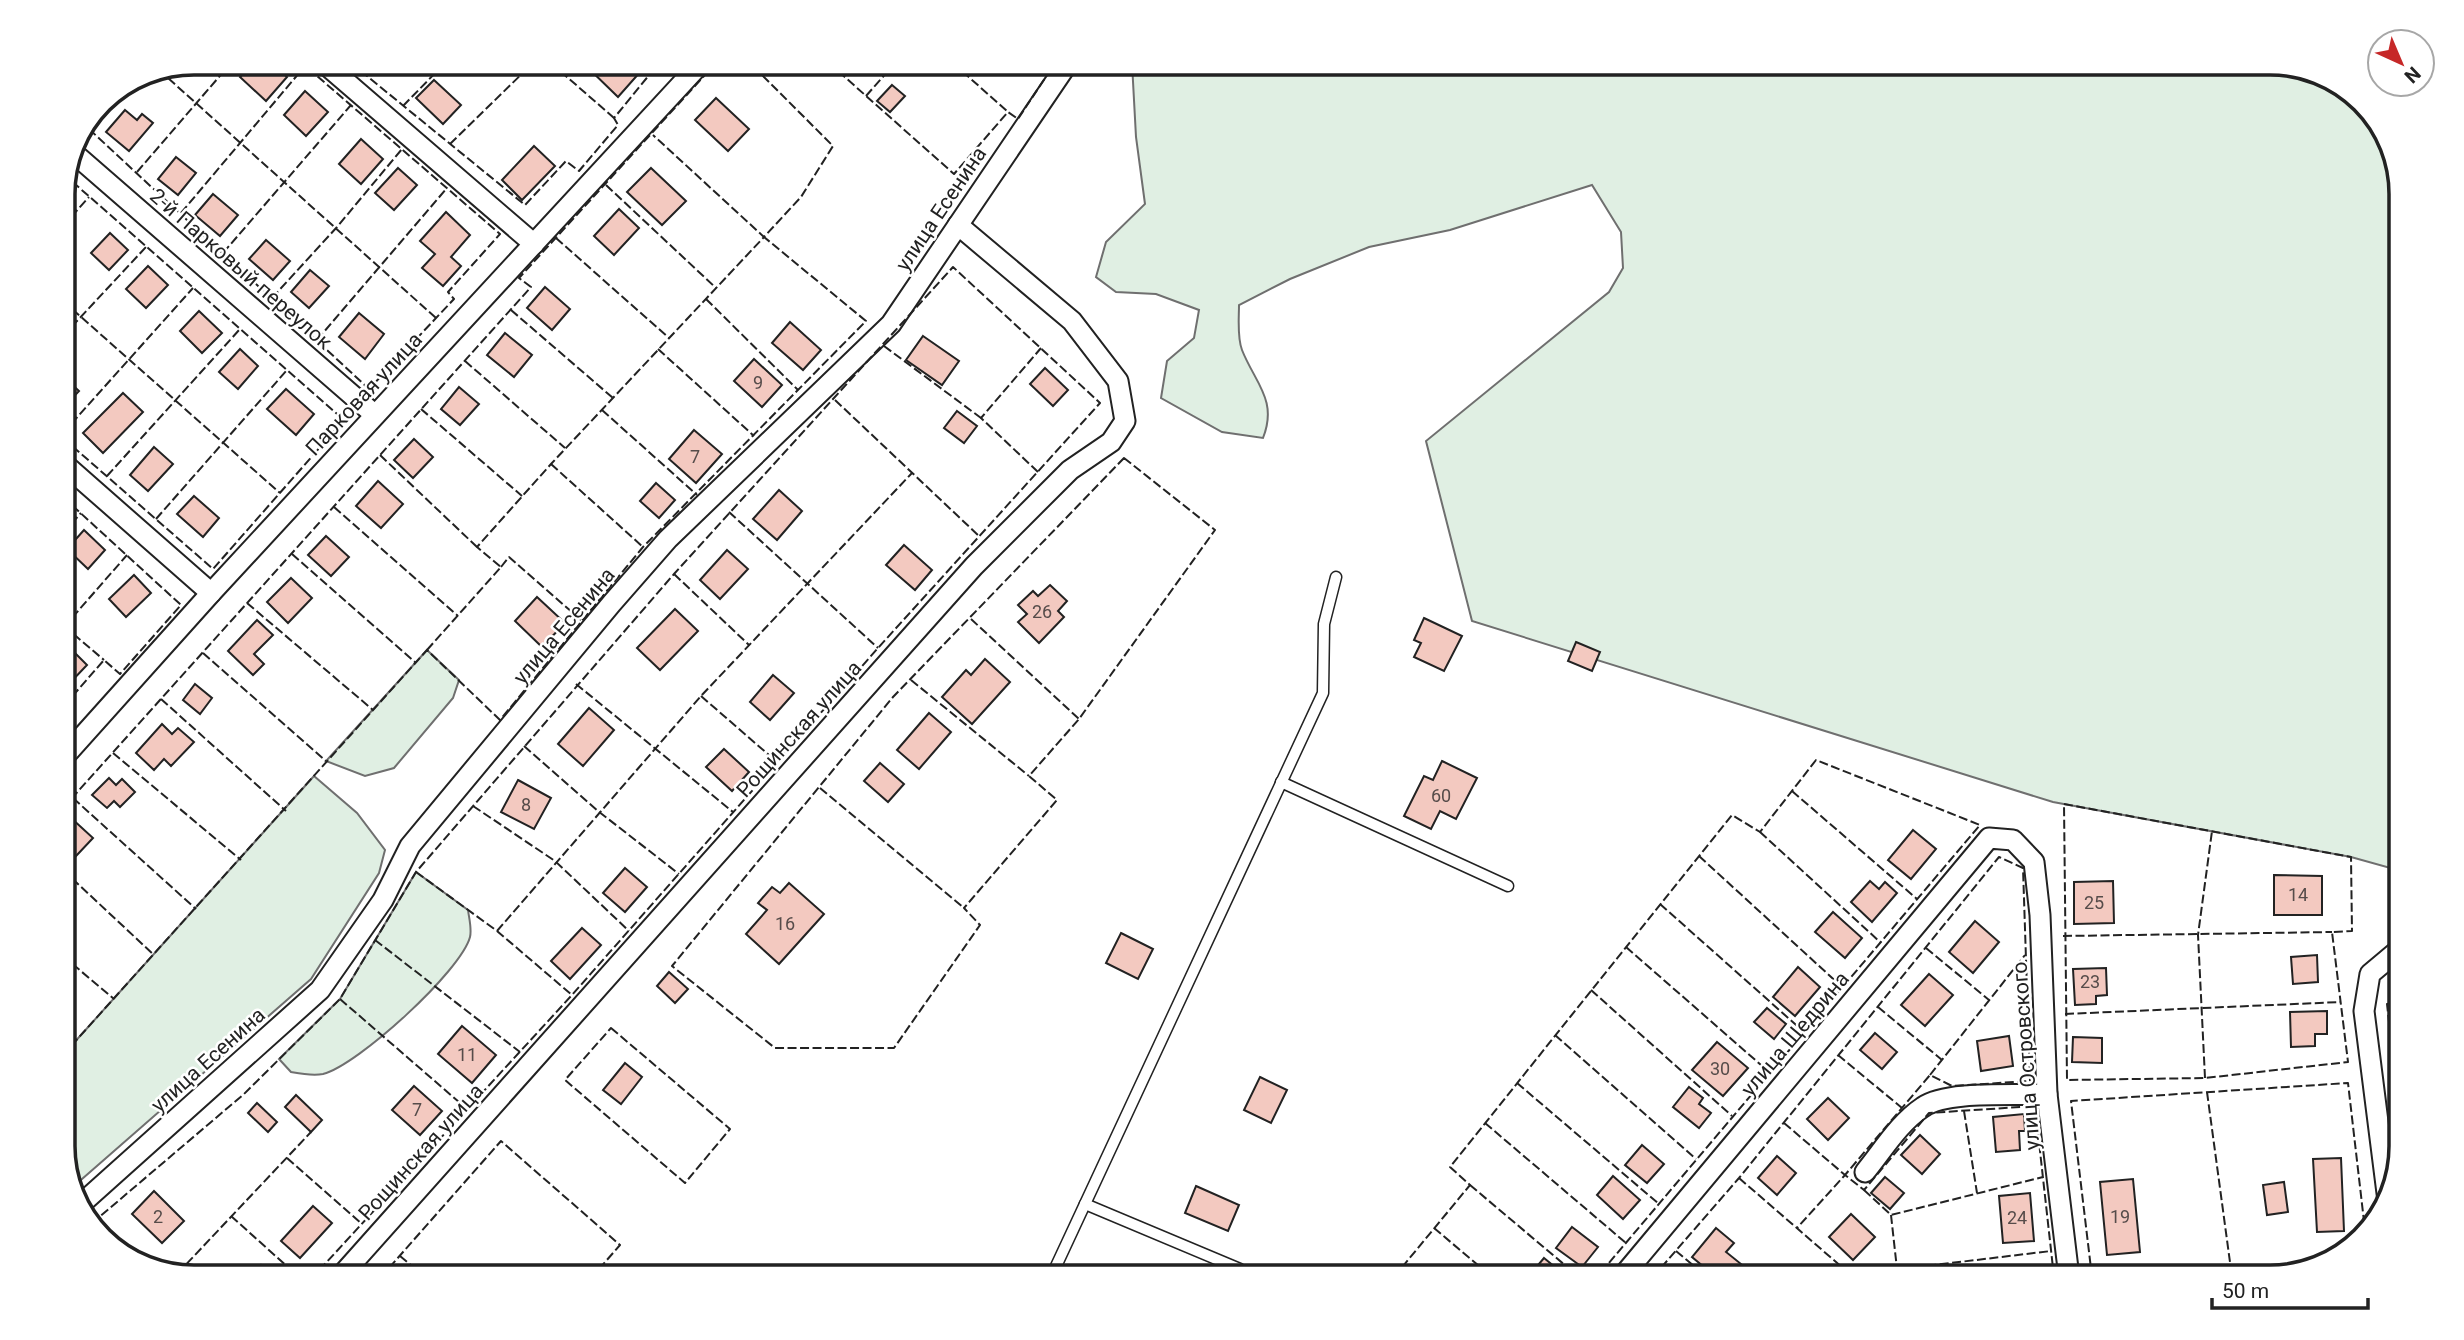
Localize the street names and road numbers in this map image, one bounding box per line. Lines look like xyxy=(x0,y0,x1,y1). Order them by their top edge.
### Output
street label: улица Есенина xyxy=(891,142,991,276)
street label: 2-й Парковый переулок xyxy=(145,184,337,355)
street label: Парковая улица xyxy=(301,328,427,460)
street label: улица Есенина xyxy=(508,563,620,689)
street label: Рощинская улица xyxy=(732,656,866,802)
street label: улица Островского xyxy=(2007,961,2045,1151)
street label: улица Щедрина xyxy=(1736,967,1854,1101)
street label: улица Есенина xyxy=(146,1003,270,1117)
street label: Рощинская улица xyxy=(354,1079,488,1225)

